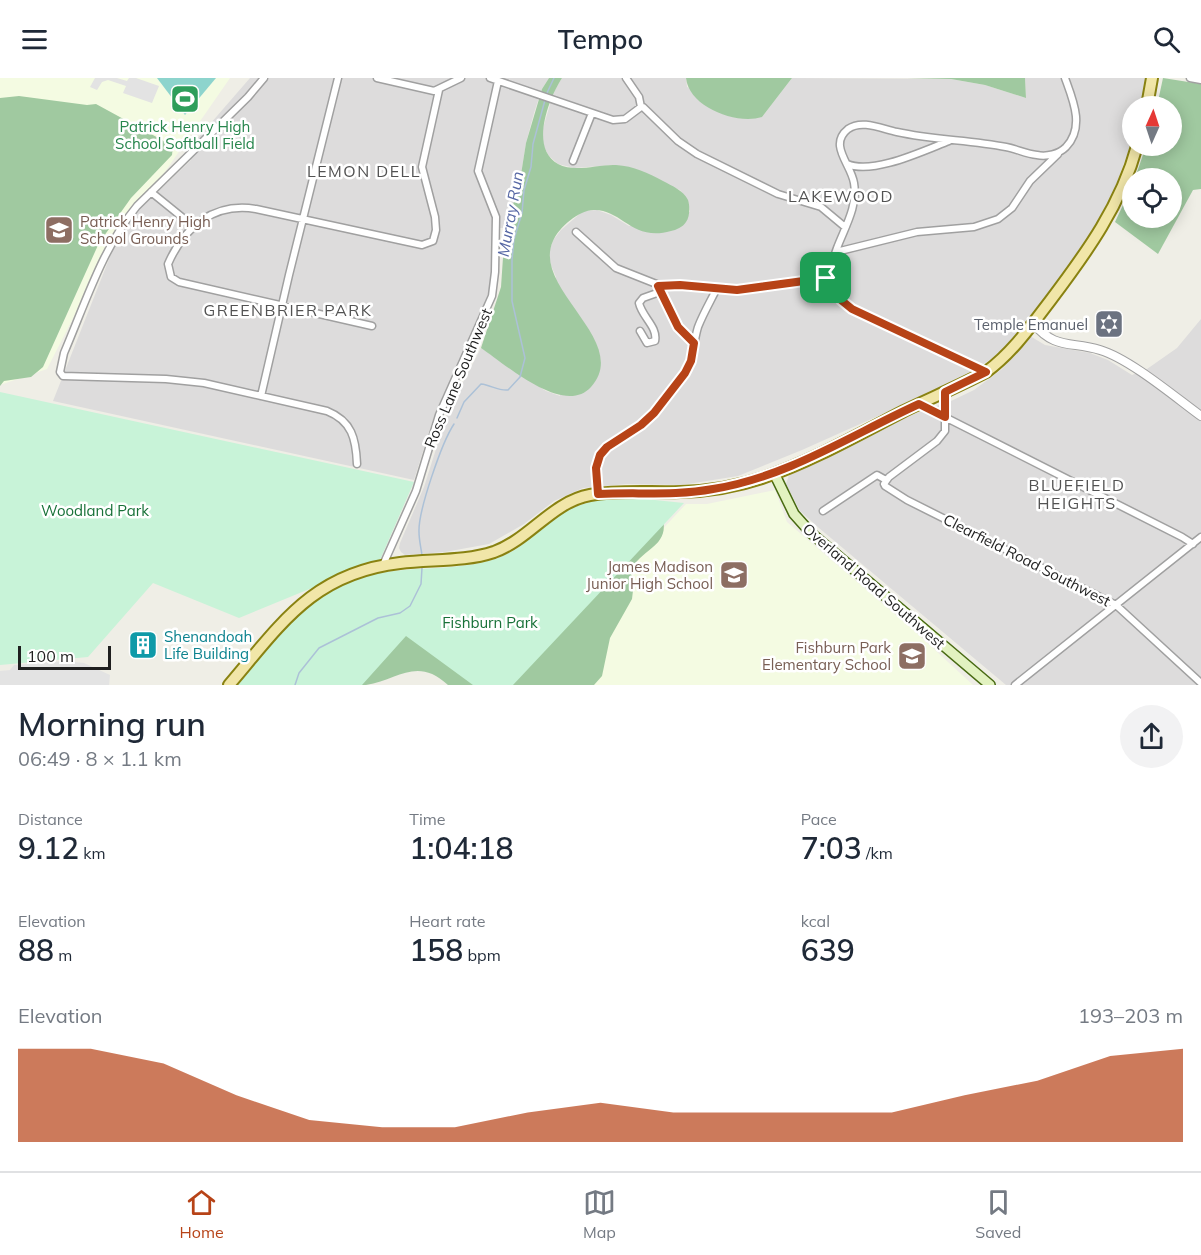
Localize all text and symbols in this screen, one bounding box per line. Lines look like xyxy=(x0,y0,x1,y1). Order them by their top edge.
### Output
text: Tempo xyxy=(558,22,643,56)
icon: menu xyxy=(18,23,51,56)
icon: search xyxy=(1150,23,1183,56)
sports icon: Patrick Henry High School Softball Field xyxy=(169,83,201,115)
north arrow xyxy=(1122,96,1182,156)
map controls xyxy=(1122,96,1182,228)
place label: Patrick Henry High School Softball Field xyxy=(115,117,255,153)
district label: LEMON DELL xyxy=(307,161,421,181)
button: locate xyxy=(1122,168,1182,228)
water label: Murray Run xyxy=(493,170,527,258)
district label: LAKEWOOD xyxy=(788,186,894,206)
place label: Patrick Henry High School Grounds xyxy=(80,212,211,248)
school or university icon: Patrick Henry High School Grounds xyxy=(43,214,75,246)
pin xyxy=(800,252,851,303)
icon: arrive xyxy=(809,261,842,294)
district label: GREENBRIER PARK xyxy=(203,300,373,320)
street label: Ross Lane Southwest xyxy=(420,305,496,451)
synagogue icon: Temple Emanuel xyxy=(1093,308,1125,340)
place label: Temple Emanuel xyxy=(974,315,1088,334)
district label: BLUEFIELD HEIGHTS xyxy=(1029,475,1125,513)
park label: Woodland Park xyxy=(41,501,149,520)
street label: Clearfield Road Southwest xyxy=(940,510,1114,610)
street label: Overland Road Southwest xyxy=(799,519,949,653)
place label: James Madison Junior High School xyxy=(586,557,713,593)
school or university icon: James Madison Junior High School xyxy=(718,559,750,591)
park label: Fishburn Park xyxy=(442,613,538,632)
place label: Shenandoah Life Building xyxy=(164,627,252,663)
building icon: Shenandoah Life Building xyxy=(127,629,159,661)
place label: Fishburn Park Elementary School xyxy=(762,638,891,674)
school or university icon: Fishburn Park Elementary School xyxy=(896,640,928,672)
scale bar xyxy=(18,643,111,670)
text: 100 m xyxy=(27,646,74,666)
text: Morning run xyxy=(18,703,206,744)
button: share xyxy=(1120,705,1183,768)
text: 06:49 · 8 × 1.1 km xyxy=(18,746,182,771)
text: Distance xyxy=(18,809,83,829)
text: Time xyxy=(409,809,446,829)
text: Pace xyxy=(801,809,837,829)
text: 9.12 xyxy=(18,829,79,867)
text: 1:04:18 xyxy=(409,829,514,867)
text: 7:03 xyxy=(801,829,862,867)
text: km xyxy=(79,843,106,863)
text: /km xyxy=(862,843,893,863)
text: Elevation xyxy=(18,911,86,931)
text: Heart rate xyxy=(409,911,485,931)
text: kcal xyxy=(801,911,830,931)
text: 88 xyxy=(18,931,54,969)
text: 158 xyxy=(409,931,463,969)
text: 639 xyxy=(801,931,855,969)
text: m xyxy=(54,945,72,965)
text: bpm xyxy=(463,945,501,965)
text: Elevation xyxy=(18,1003,103,1028)
text: 193–203 m xyxy=(1078,1003,1183,1028)
tab: Home xyxy=(180,1186,224,1242)
tab: Map xyxy=(583,1186,616,1242)
tab: Saved xyxy=(975,1186,1021,1242)

